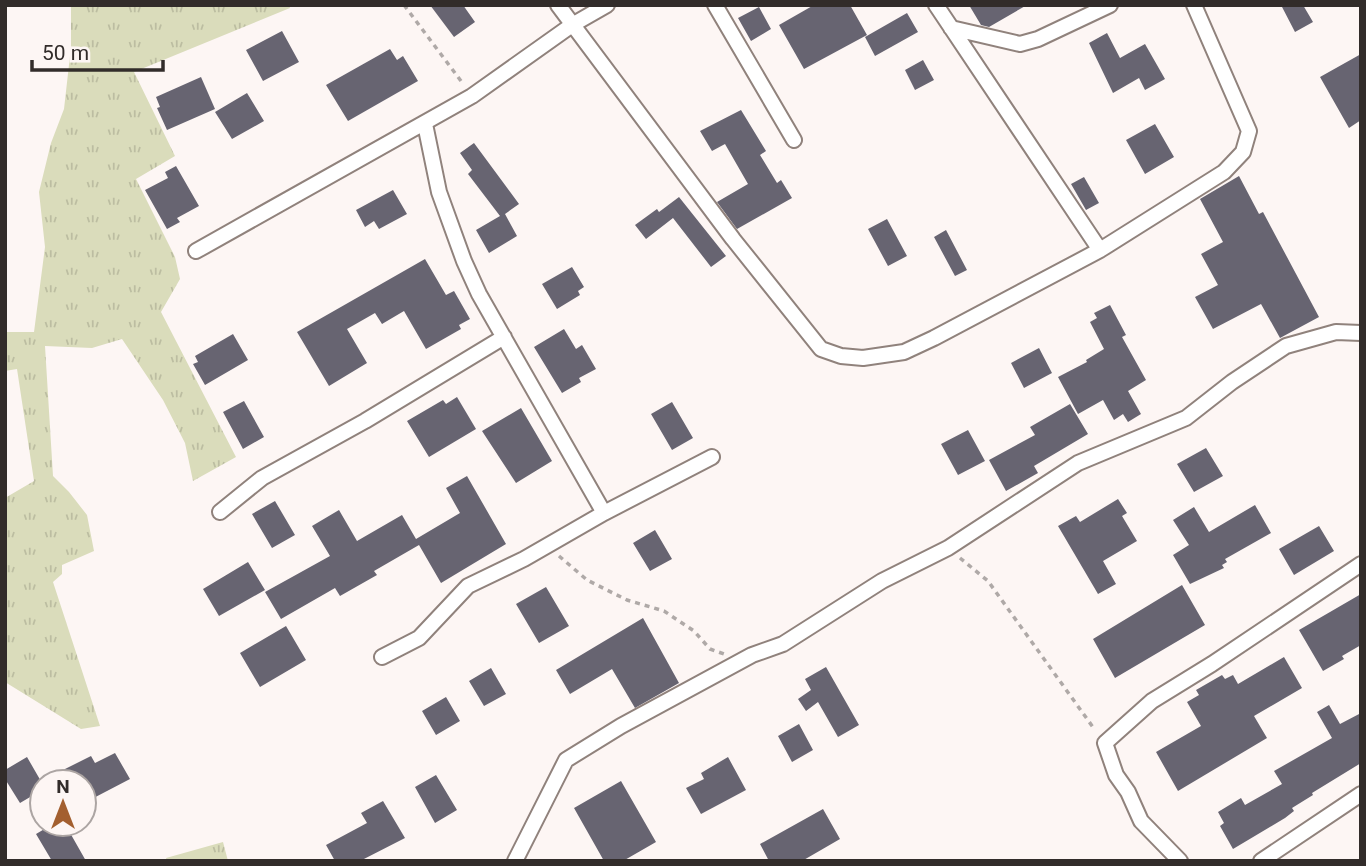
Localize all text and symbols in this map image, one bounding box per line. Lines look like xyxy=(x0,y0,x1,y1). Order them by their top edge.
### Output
scale bar xyxy=(32,28,163,72)
text: 50 m xyxy=(42,41,89,65)
north arrow xyxy=(28,768,98,838)
text: N xyxy=(56,775,70,798)

